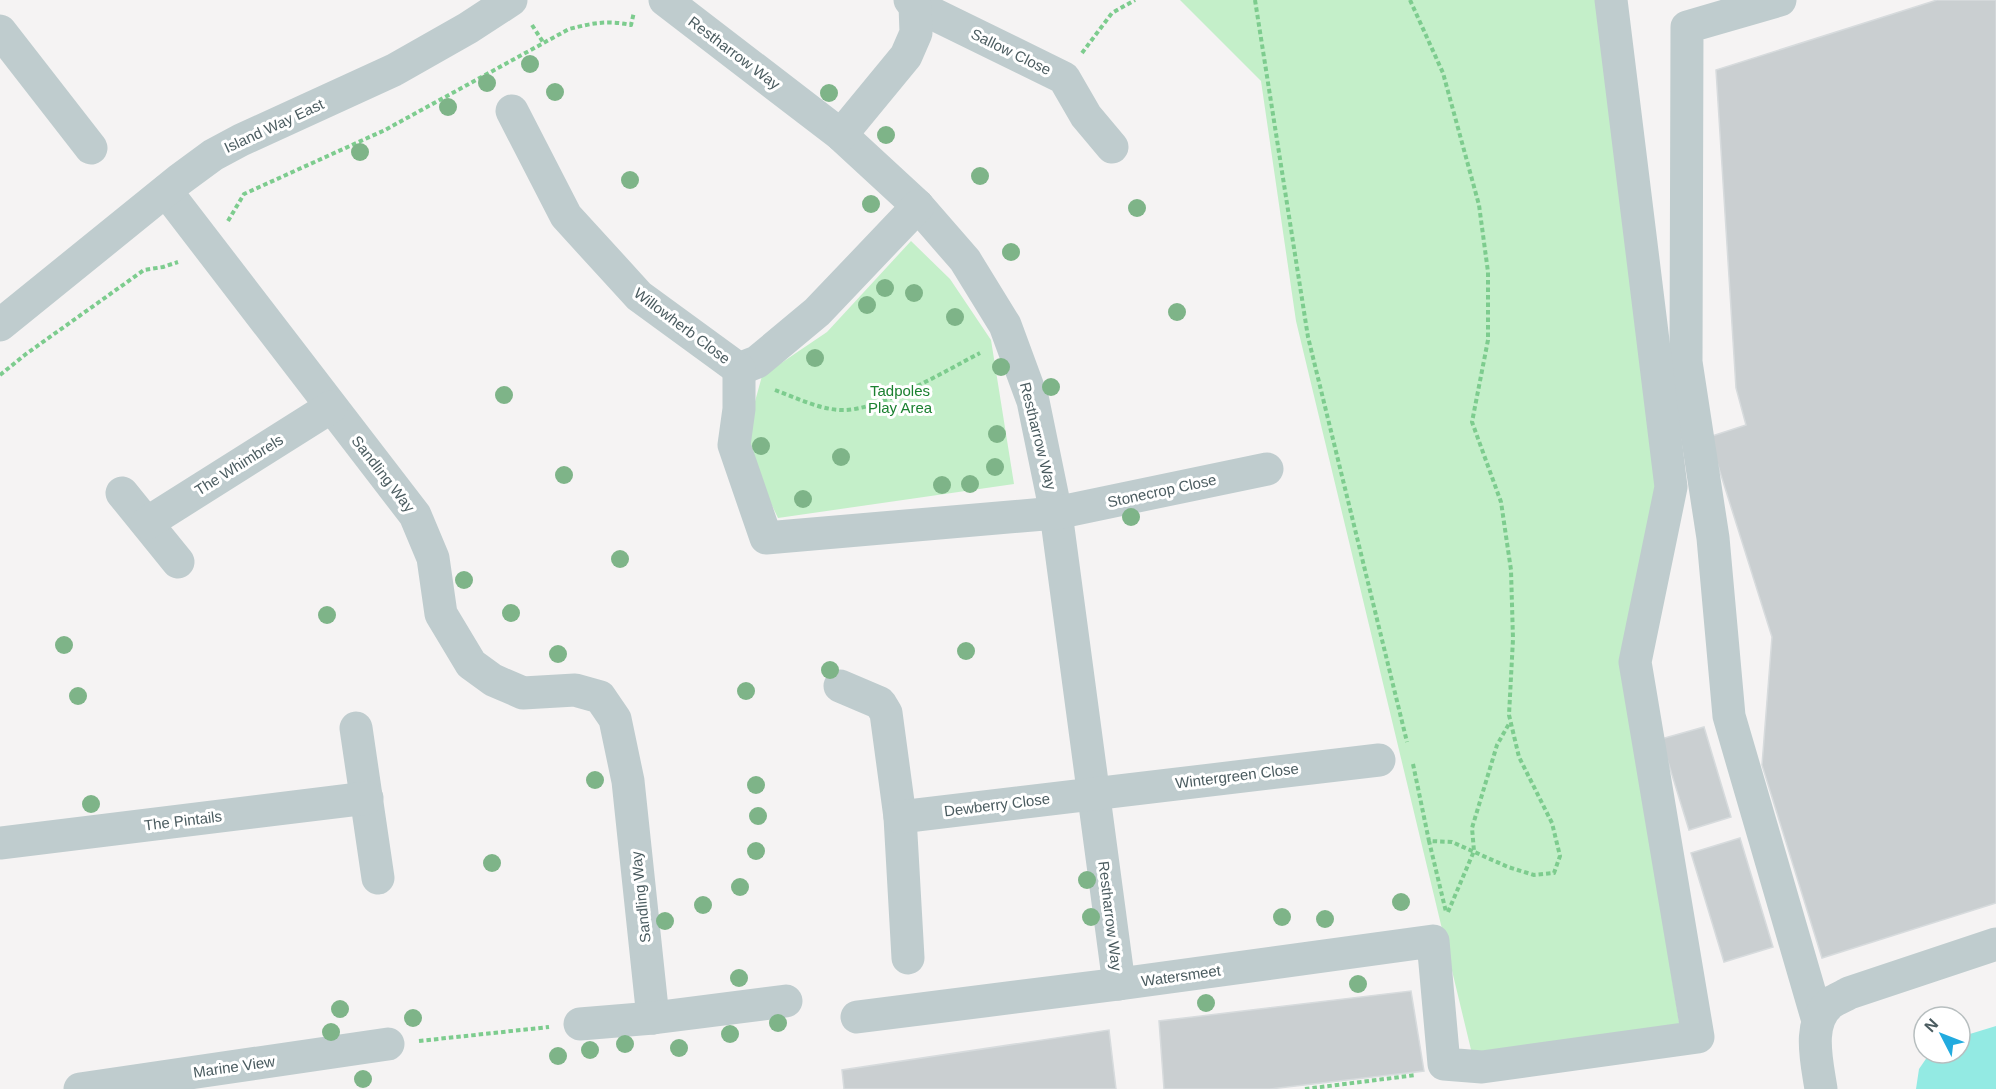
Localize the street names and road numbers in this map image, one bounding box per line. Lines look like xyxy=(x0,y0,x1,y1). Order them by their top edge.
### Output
street label: Restharrow Way xyxy=(685,13,784,93)
street label: Sallow Close xyxy=(969,25,1054,78)
street label: Island Way East xyxy=(221,95,327,156)
street label: Willowherb Close xyxy=(631,284,734,367)
street label: Restharrow Way xyxy=(1017,380,1060,492)
street label: The Whimbrels xyxy=(191,431,286,499)
street label: Sandling Way xyxy=(348,432,419,516)
street label: Stonecrop Close xyxy=(1106,471,1218,510)
street label: Wintergreen Close xyxy=(1174,759,1300,792)
street label: Dewberry Close xyxy=(943,790,1051,819)
street label: The Pintails xyxy=(143,807,223,834)
street label: Sandling Way xyxy=(627,850,654,944)
street label: Restharrow Way xyxy=(1095,860,1126,972)
street label: Watersmeet xyxy=(1140,961,1223,990)
street label: Marine View xyxy=(192,1052,276,1081)

